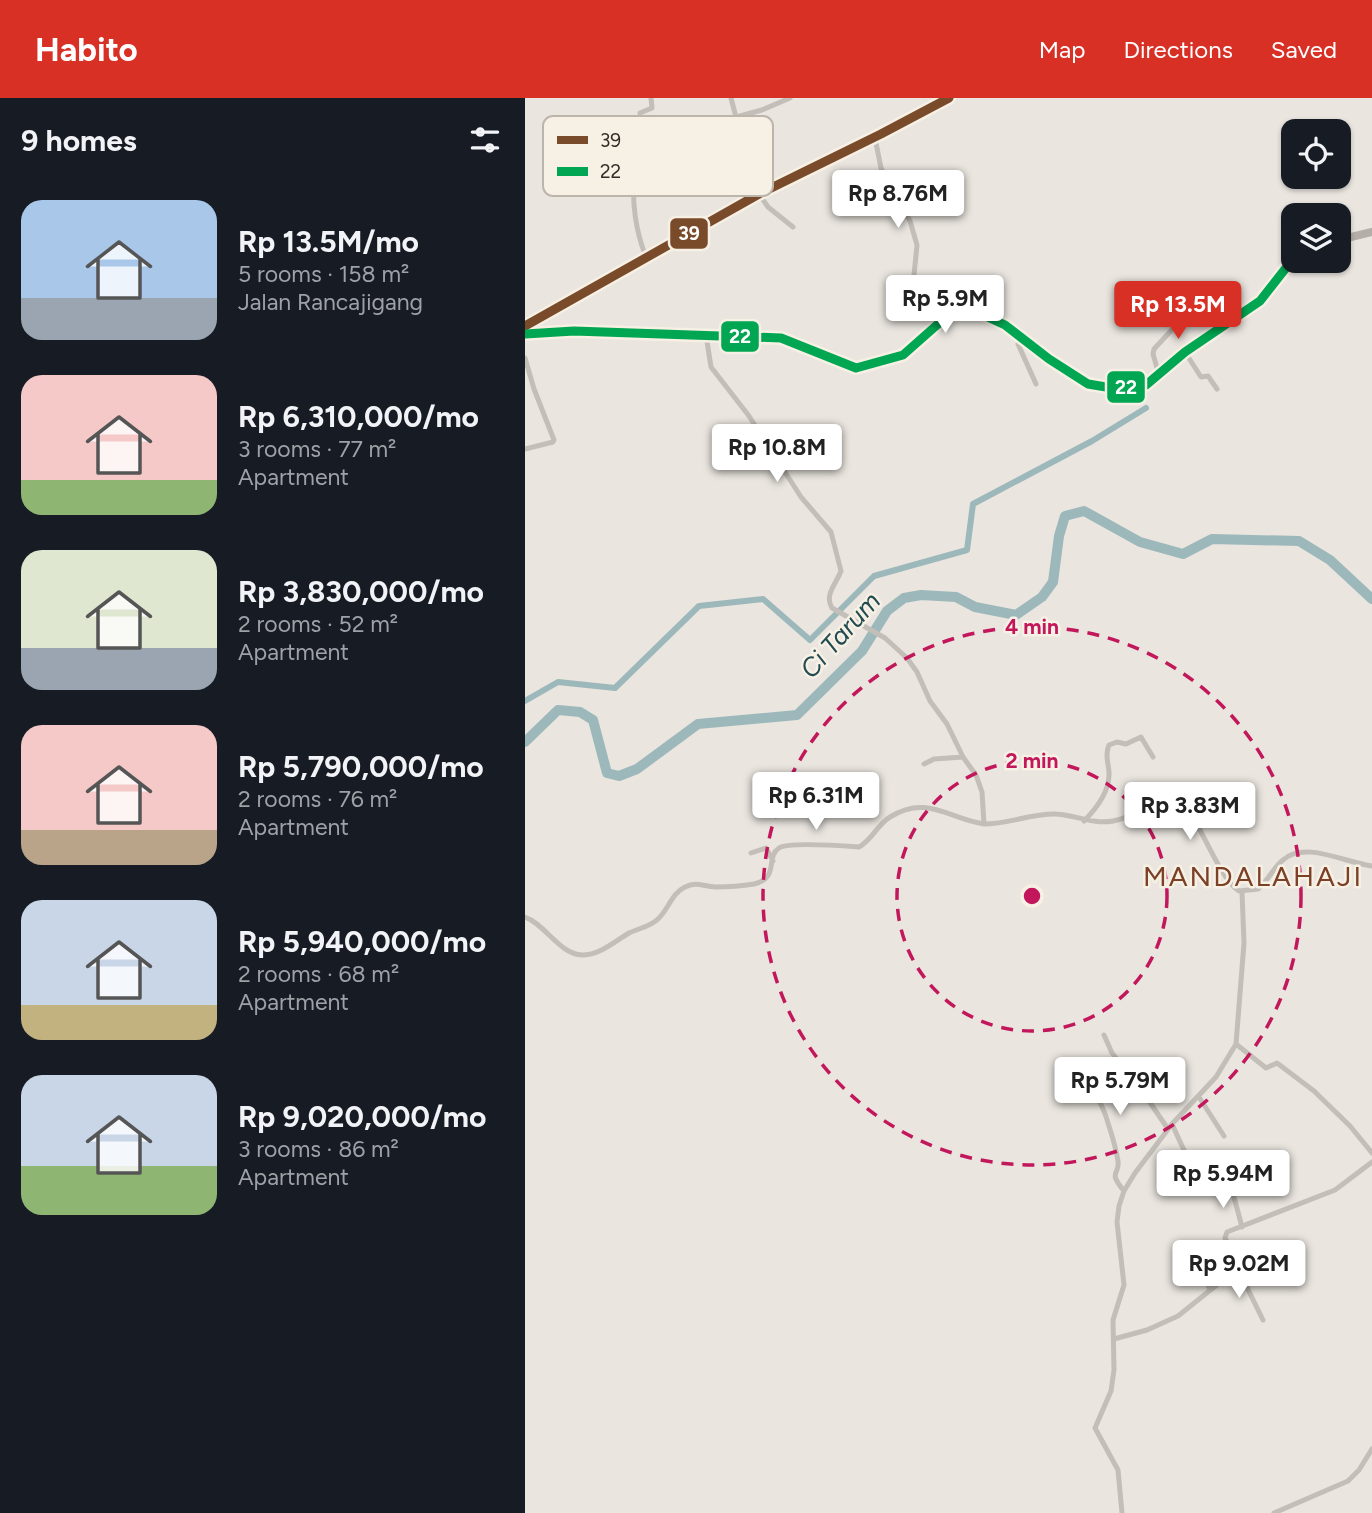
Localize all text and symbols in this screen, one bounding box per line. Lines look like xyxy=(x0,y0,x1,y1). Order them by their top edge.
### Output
text: Habito xyxy=(35,30,138,69)
text: Map xyxy=(1039,35,1085,64)
text: Directions xyxy=(1123,35,1233,64)
text: Saved xyxy=(1271,35,1337,64)
legend xyxy=(543,116,773,196)
map controls xyxy=(1281,119,1351,273)
button: locate xyxy=(1281,119,1351,189)
icon: filters xyxy=(466,121,504,159)
text: 9 homes xyxy=(21,122,137,159)
text: 39 xyxy=(600,129,621,152)
text: 22 xyxy=(600,160,621,183)
pin: Rp 8.76M xyxy=(826,170,970,230)
text: Rp 8.76M xyxy=(848,179,948,207)
button: layers xyxy=(1281,203,1351,273)
line badge: 39 xyxy=(669,217,709,250)
text: 39 xyxy=(678,222,700,245)
text: Rp 13.5M/mo xyxy=(238,223,419,260)
icon: home xyxy=(77,228,161,312)
text: 5 rooms · 158 m² xyxy=(238,260,409,288)
pin: Rp 5.9M xyxy=(880,275,1010,335)
pin: Rp 13.5M xyxy=(1106,282,1250,341)
text: Rp 5.9M xyxy=(902,284,988,312)
text: Jalan Rancajigang xyxy=(238,288,423,316)
text: Rp 13.5M xyxy=(1130,290,1226,318)
line badge: 22 xyxy=(720,320,760,353)
text: 22 xyxy=(729,325,751,348)
line badge: 22 xyxy=(1106,370,1146,404)
text: 22 xyxy=(1115,376,1137,399)
text: Rp 6,310,000/mo xyxy=(238,398,479,435)
icon: home xyxy=(77,403,161,487)
pin: Rp 10.8M xyxy=(705,424,849,484)
text: Rp 10.8M xyxy=(728,433,826,461)
text: 3 rooms · 77 m² xyxy=(238,435,396,463)
text: Apartment xyxy=(238,463,349,491)
text: Rp 3,830,000/mo xyxy=(238,573,484,610)
icon: home xyxy=(77,578,161,662)
water label: Ci Tarum xyxy=(793,585,887,685)
text: 2 rooms · 52 m² xyxy=(238,610,398,638)
text: 4 min xyxy=(1005,614,1059,639)
text: Apartment xyxy=(238,638,349,666)
text: Rp 5,790,000/mo xyxy=(238,748,484,785)
text: 2 min xyxy=(1006,748,1058,773)
icon: home xyxy=(77,753,161,837)
pin: Rp 6.31M xyxy=(744,772,888,832)
text: Rp 6.31M xyxy=(768,781,864,809)
pin: Rp 3.83M xyxy=(1118,782,1262,842)
text: 2 rooms · 76 m² xyxy=(238,785,397,813)
text: Rp 3.83M xyxy=(1140,791,1240,819)
text: Apartment xyxy=(238,813,349,841)
district label: MANDALAHAJI xyxy=(1143,859,1363,893)
centre of rings xyxy=(1020,884,1044,908)
text: Rp 5,940,000/mo xyxy=(238,923,486,960)
icon: home xyxy=(77,928,161,1012)
text: 2 rooms · 68 m² xyxy=(238,960,399,988)
text: Apartment xyxy=(238,988,349,1016)
pin: Rp 5.79M xyxy=(1048,1058,1192,1117)
text: Rp 5.79M xyxy=(1070,1066,1170,1094)
text: Rp 9,020,000/mo xyxy=(238,1098,486,1135)
icon: home xyxy=(77,1103,161,1187)
text: 3 rooms · 86 m² xyxy=(238,1135,399,1163)
pin: Rp 5.94M xyxy=(1151,1150,1295,1210)
text: Rp 5.94M xyxy=(1173,1159,1273,1187)
text: Apartment xyxy=(238,1163,349,1191)
pin: Rp 9.02M xyxy=(1167,1240,1311,1300)
text: Rp 9.02M xyxy=(1188,1249,1290,1277)

